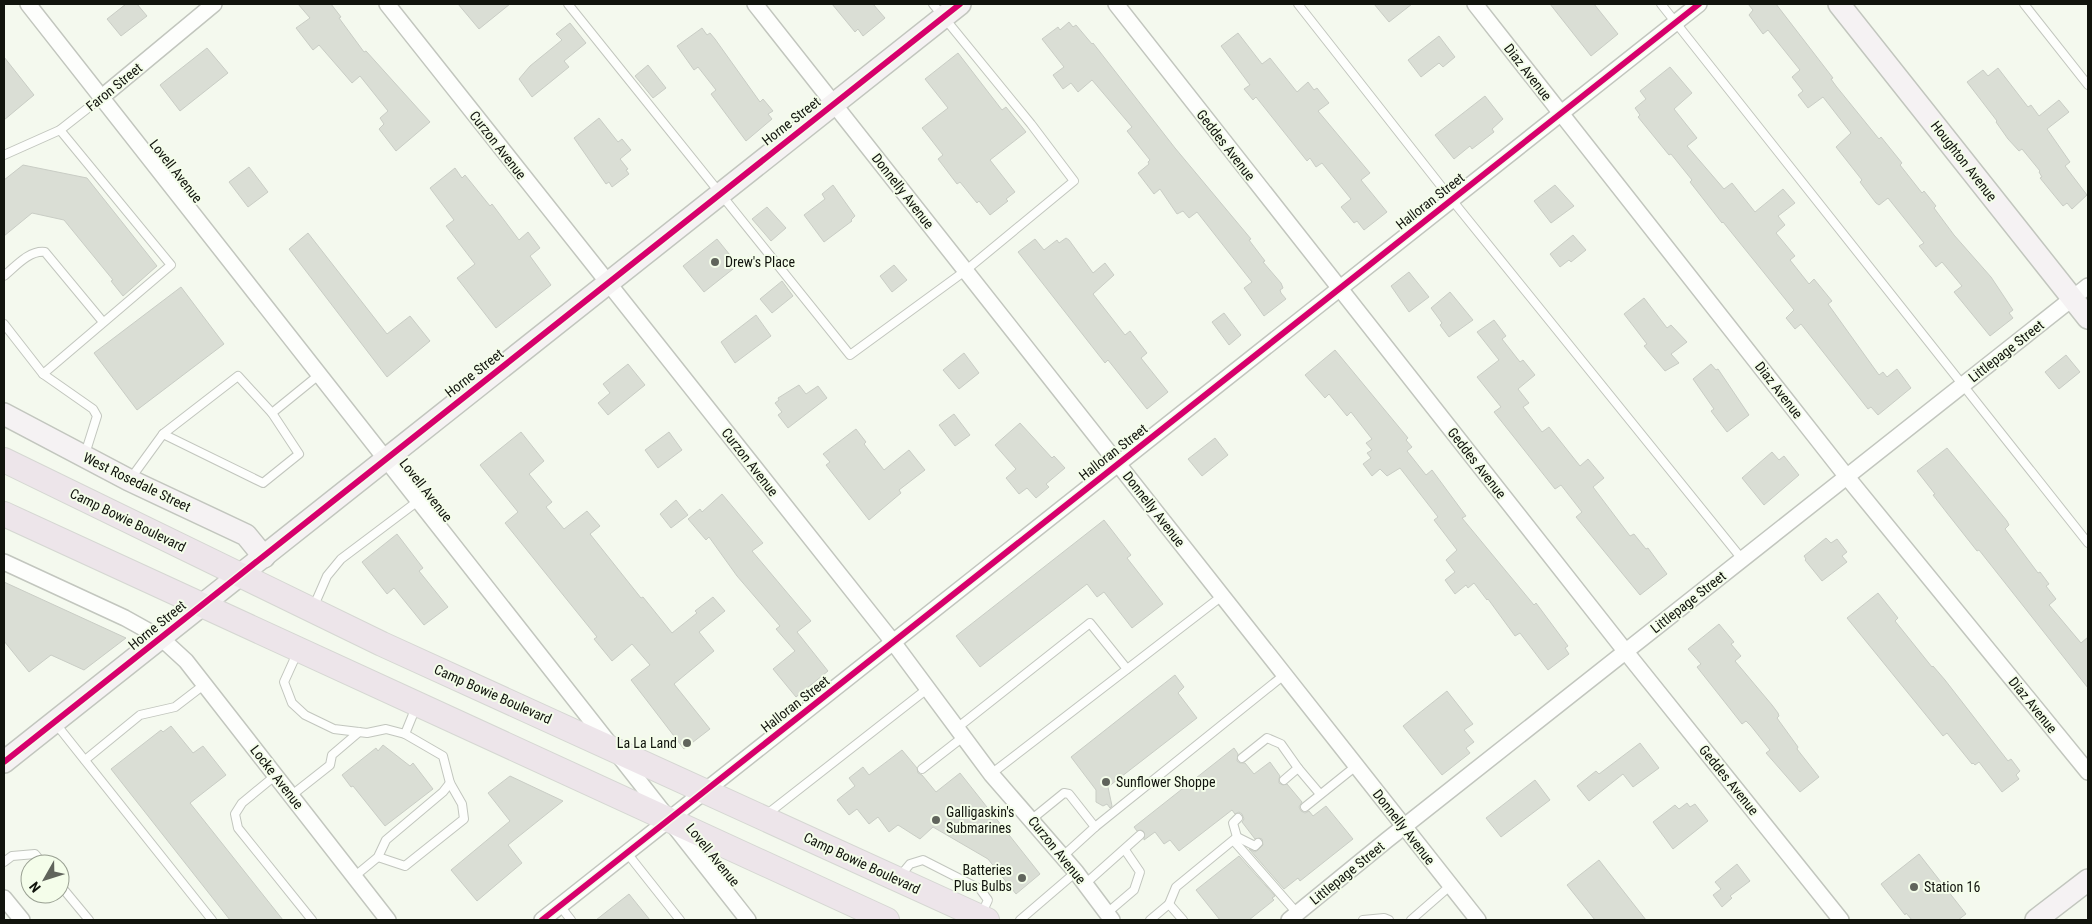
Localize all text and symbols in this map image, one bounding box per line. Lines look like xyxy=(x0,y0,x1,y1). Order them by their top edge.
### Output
street label: Diaz Avenue xyxy=(1501,40,1555,104)
street label: Faron Street xyxy=(83,60,145,114)
street label: Horne Street xyxy=(759,93,823,149)
street label: Geddes Avenue xyxy=(1193,107,1259,184)
street label: Curzon Avenue xyxy=(466,108,530,183)
street label: Houghton Avenue xyxy=(1928,118,2001,205)
street label: Lovell Avenue xyxy=(146,136,206,206)
street label: Donnelly Avenue xyxy=(869,150,938,232)
street label: Halloran Street xyxy=(1393,169,1467,233)
place label: Drew's Place xyxy=(725,254,795,270)
marker: Drew's Place xyxy=(709,256,721,268)
street label: Littlepage Street xyxy=(1965,317,2047,385)
street label: Horne Street xyxy=(442,345,506,401)
street label: Diaz Avenue xyxy=(1752,358,1806,422)
street label: Halloran Street xyxy=(1076,420,1150,484)
street label: Curzon Avenue xyxy=(718,425,782,500)
street label: Geddes Avenue xyxy=(1444,425,1510,502)
street label: West Rosedale Street xyxy=(81,449,193,515)
street label: Lovell Avenue xyxy=(396,455,456,525)
street label: Donnelly Avenue xyxy=(1120,468,1189,550)
street label: Camp Bowie Boulevard xyxy=(67,485,189,555)
street label: Littlepage Street xyxy=(1647,568,1729,636)
street label: Horne Street xyxy=(125,597,189,653)
street label: Camp Bowie Boulevard xyxy=(432,661,554,727)
street label: Halloran Street xyxy=(758,672,832,736)
street label: Diaz Avenue xyxy=(2006,674,2061,737)
place label: La La Land xyxy=(617,735,677,751)
marker: La La Land xyxy=(681,737,693,749)
street label: Locke Avenue xyxy=(247,742,307,812)
street label: Geddes Avenue xyxy=(1696,742,1762,818)
place label: Sunflower Shoppe xyxy=(1116,774,1216,790)
marker: Sunflower Shoppe xyxy=(1100,776,1112,788)
street label: Donnelly Avenue xyxy=(1370,786,1439,868)
place label: Galligaskin's Submarines xyxy=(946,804,1015,836)
street label: Curzon Avenue xyxy=(1025,813,1089,887)
marker: Galligaskin's Submarines xyxy=(930,814,942,826)
street label: Lovell Avenue xyxy=(683,820,743,890)
street label: Camp Bowie Boulevard xyxy=(801,829,923,897)
street label: Littlepage Street xyxy=(1307,838,1387,908)
north arrow xyxy=(20,854,70,904)
place label: Batteries Plus Bulbs xyxy=(954,862,1012,894)
marker: Batteries Plus Bulbs xyxy=(1016,872,1028,884)
text: N xyxy=(26,879,44,896)
place label: Station 16 xyxy=(1924,879,1980,895)
marker: Station 16 xyxy=(1908,881,1920,893)

